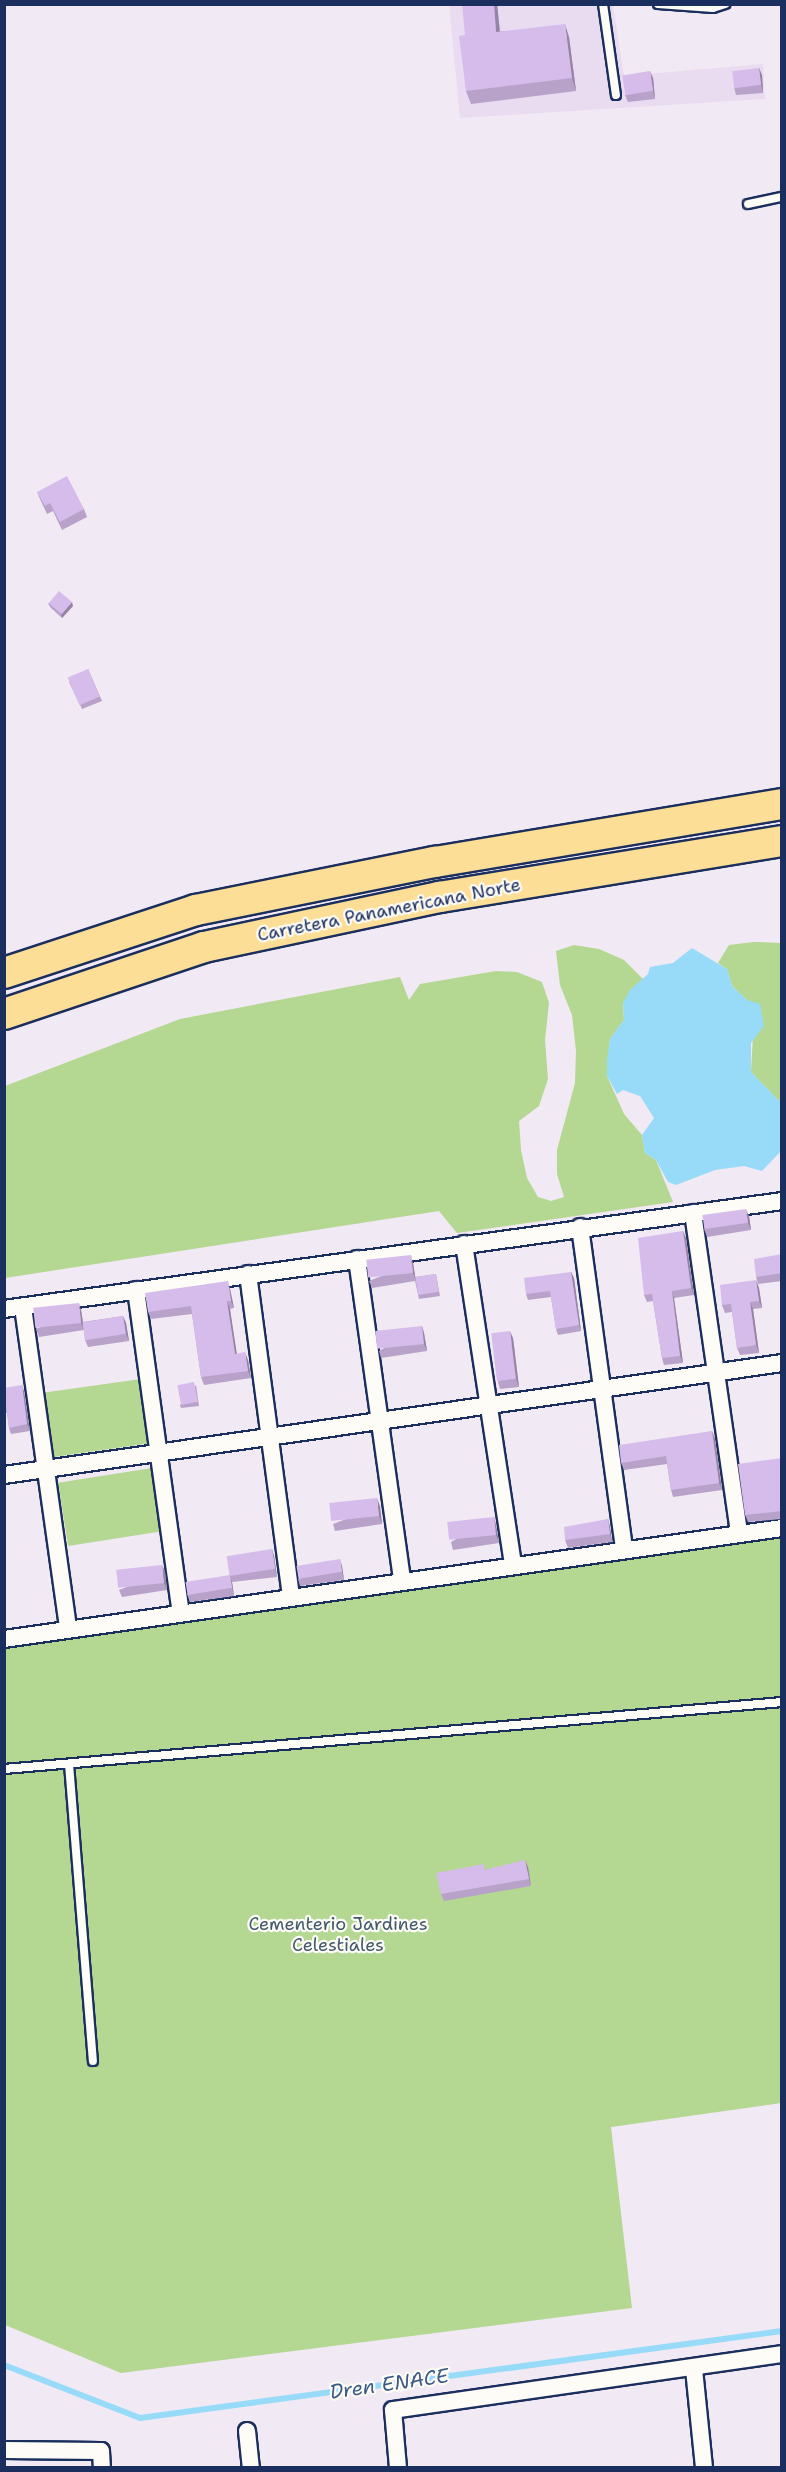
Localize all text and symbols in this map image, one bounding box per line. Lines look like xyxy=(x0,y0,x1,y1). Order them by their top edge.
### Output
street label: Carretera Panamericana Norte xyxy=(256,874,522,946)
park label: Cementerio Jardines Celestiales xyxy=(248,1914,428,1956)
water label: Dren ENACE xyxy=(328,2364,450,2404)

